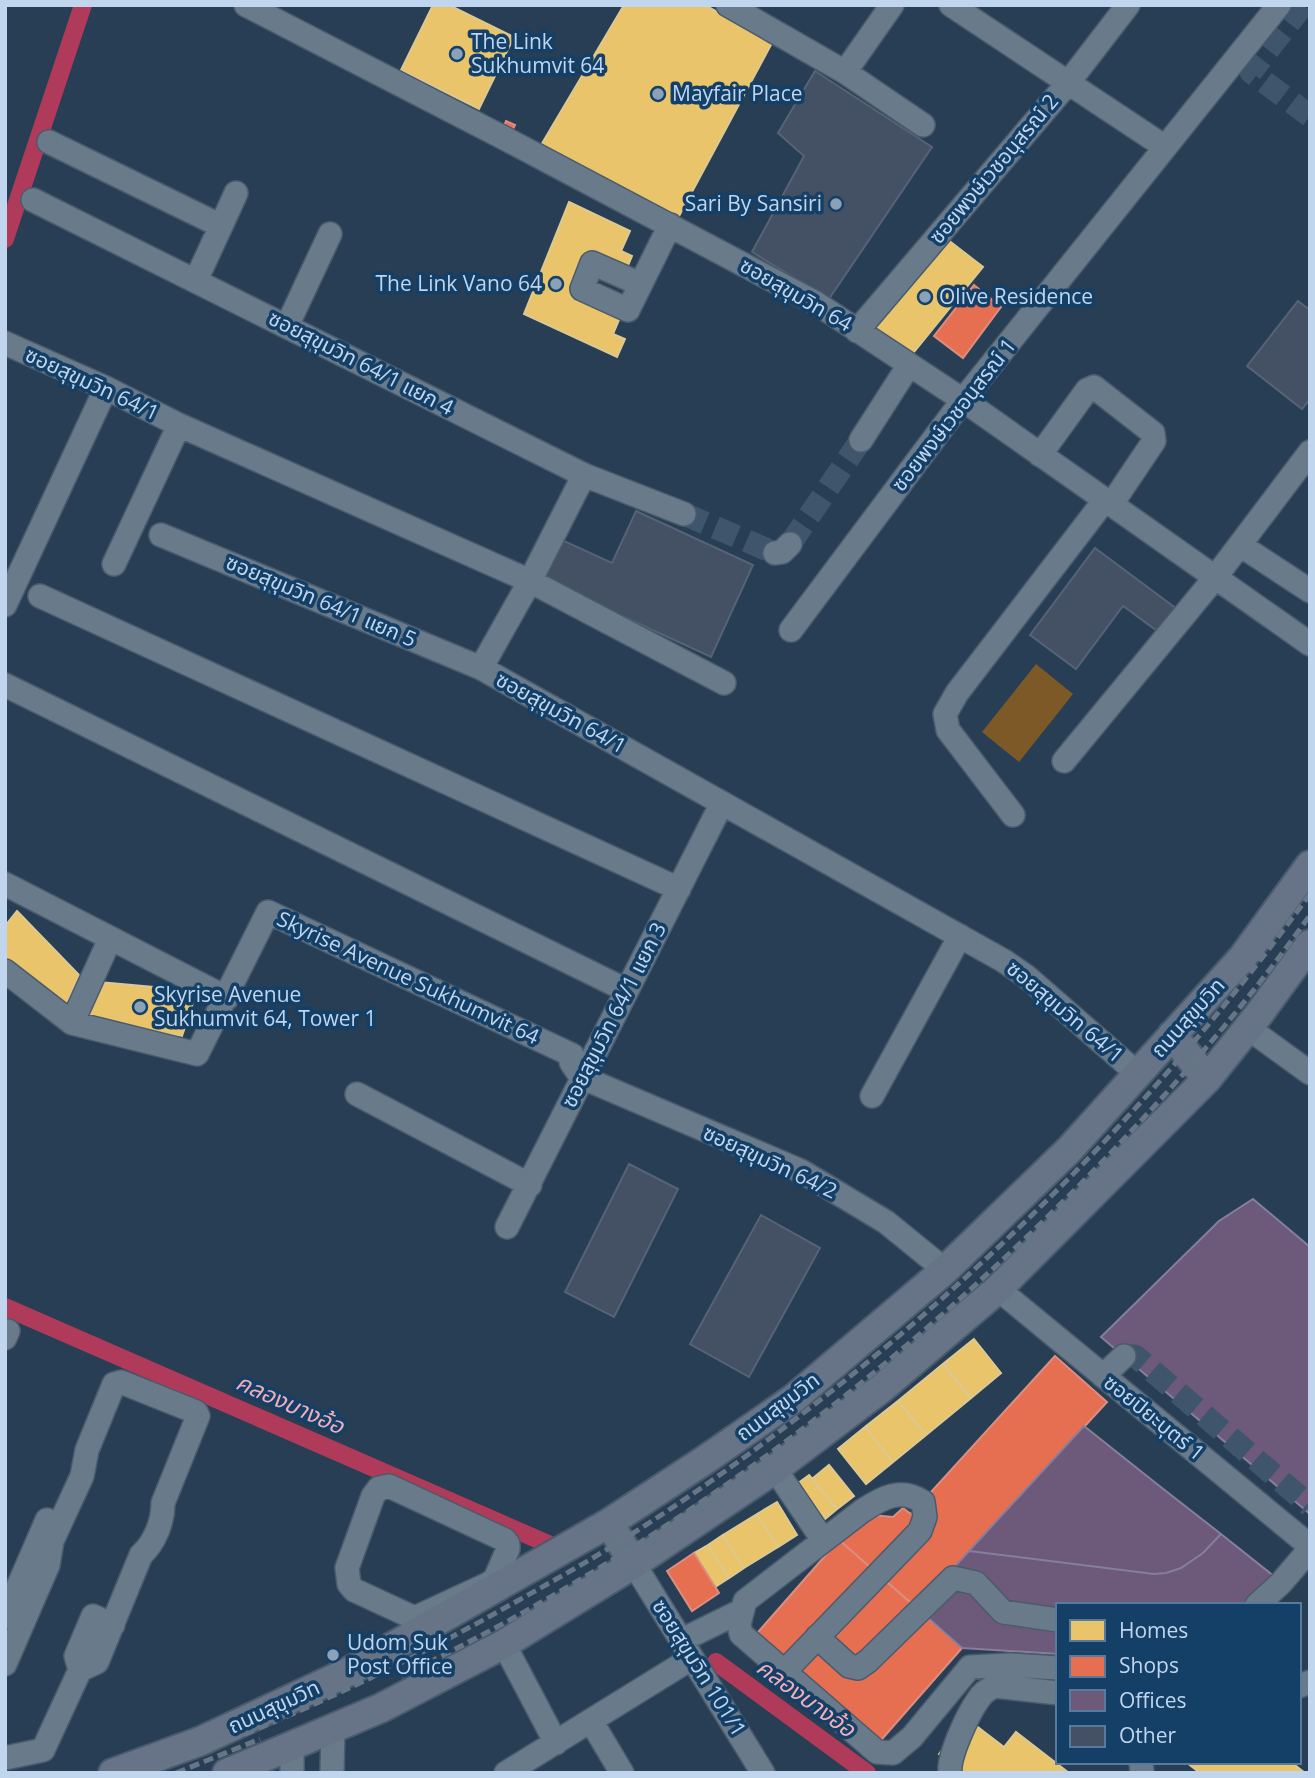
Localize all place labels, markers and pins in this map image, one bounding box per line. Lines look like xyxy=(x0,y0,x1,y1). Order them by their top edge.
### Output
place label: The Link Sukhumvit 64 xyxy=(471,27,604,79)
marker: The Link Sukhumvit 64 xyxy=(449,46,465,62)
place label: Mayfair Place xyxy=(672,79,803,107)
marker: Mayfair Place xyxy=(650,86,666,102)
place label: Sari By Sansiri xyxy=(685,189,822,217)
marker: Sari By Sansiri xyxy=(828,196,844,212)
place label: The Link Vano 64 xyxy=(376,269,542,297)
marker: The Link Vano 64 xyxy=(548,276,564,292)
place label: Olive Residence xyxy=(939,282,1093,310)
marker: Olive Residence xyxy=(917,289,933,305)
place label: Skyrise Avenue Sukhumvit 64, Tower 1 xyxy=(154,980,377,1032)
marker: Skyrise Avenue Sukhumvit 64, Tower 1 xyxy=(132,999,148,1015)
place label: Udom Suk Post Office xyxy=(347,1628,453,1680)
marker: Udom Suk Post Office xyxy=(325,1647,341,1663)

